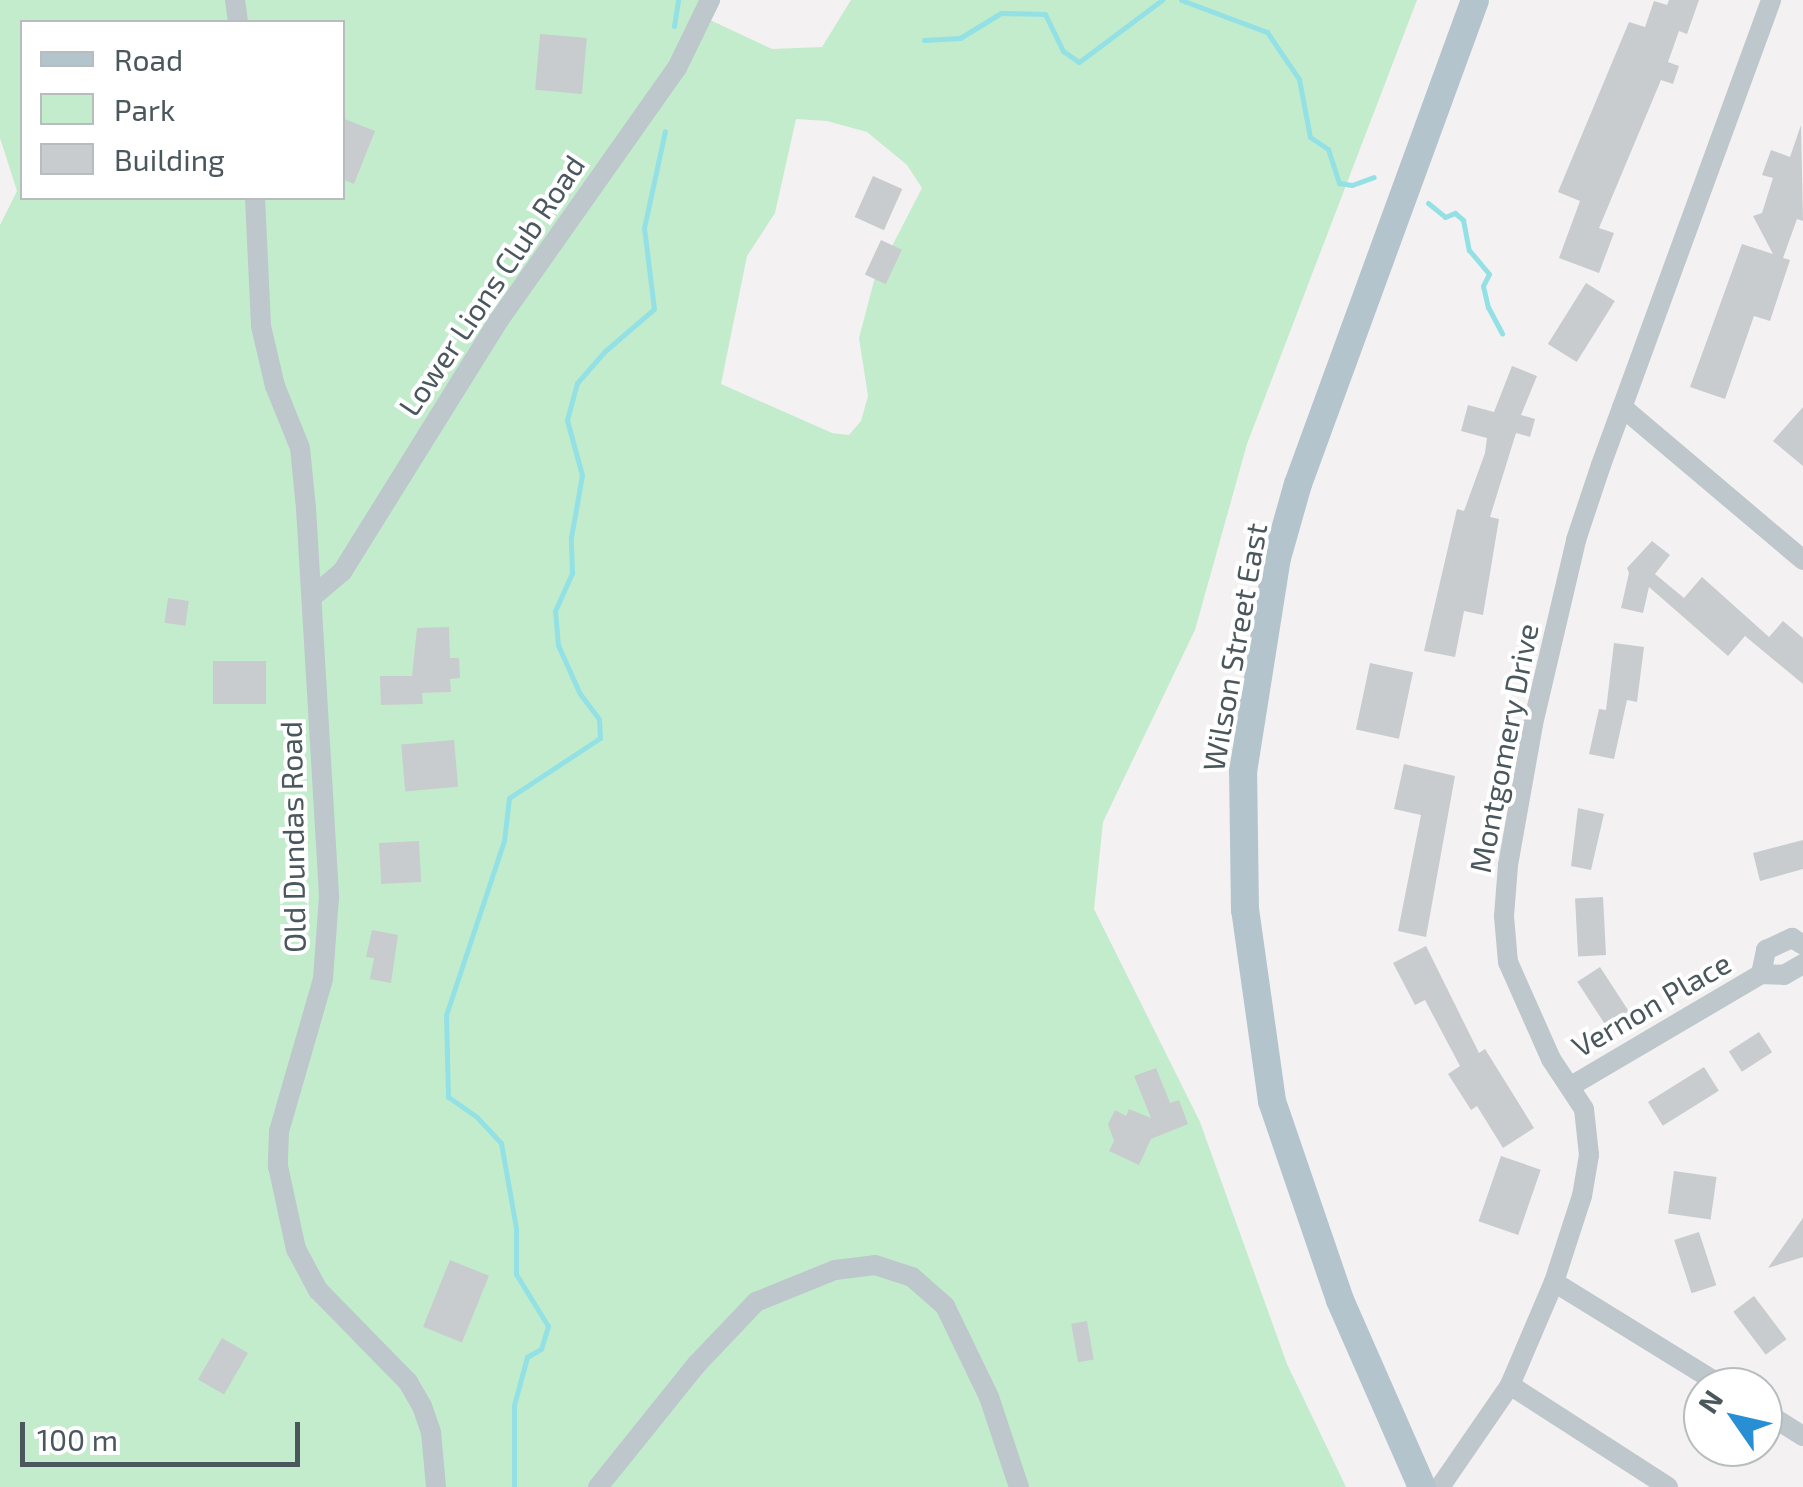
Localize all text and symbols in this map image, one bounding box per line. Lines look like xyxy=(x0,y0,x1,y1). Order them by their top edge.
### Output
legend xyxy=(20,20,345,200)
text: Road xyxy=(114,41,183,77)
text: Park xyxy=(114,91,175,127)
text: Building xyxy=(114,141,225,177)
street label: Lower Lions Club Road xyxy=(390,148,592,422)
street label: Wilson Street East xyxy=(1194,520,1274,774)
street label: Montgomery Drive xyxy=(1461,620,1545,876)
street label: Old Dundas Road xyxy=(272,721,312,953)
street label: Vernon Place xyxy=(1565,944,1737,1064)
north arrow xyxy=(1683,1367,1783,1467)
text: N xyxy=(1690,1383,1730,1419)
scale bar xyxy=(25,1402,305,1464)
text: 100 m xyxy=(37,1421,118,1457)

